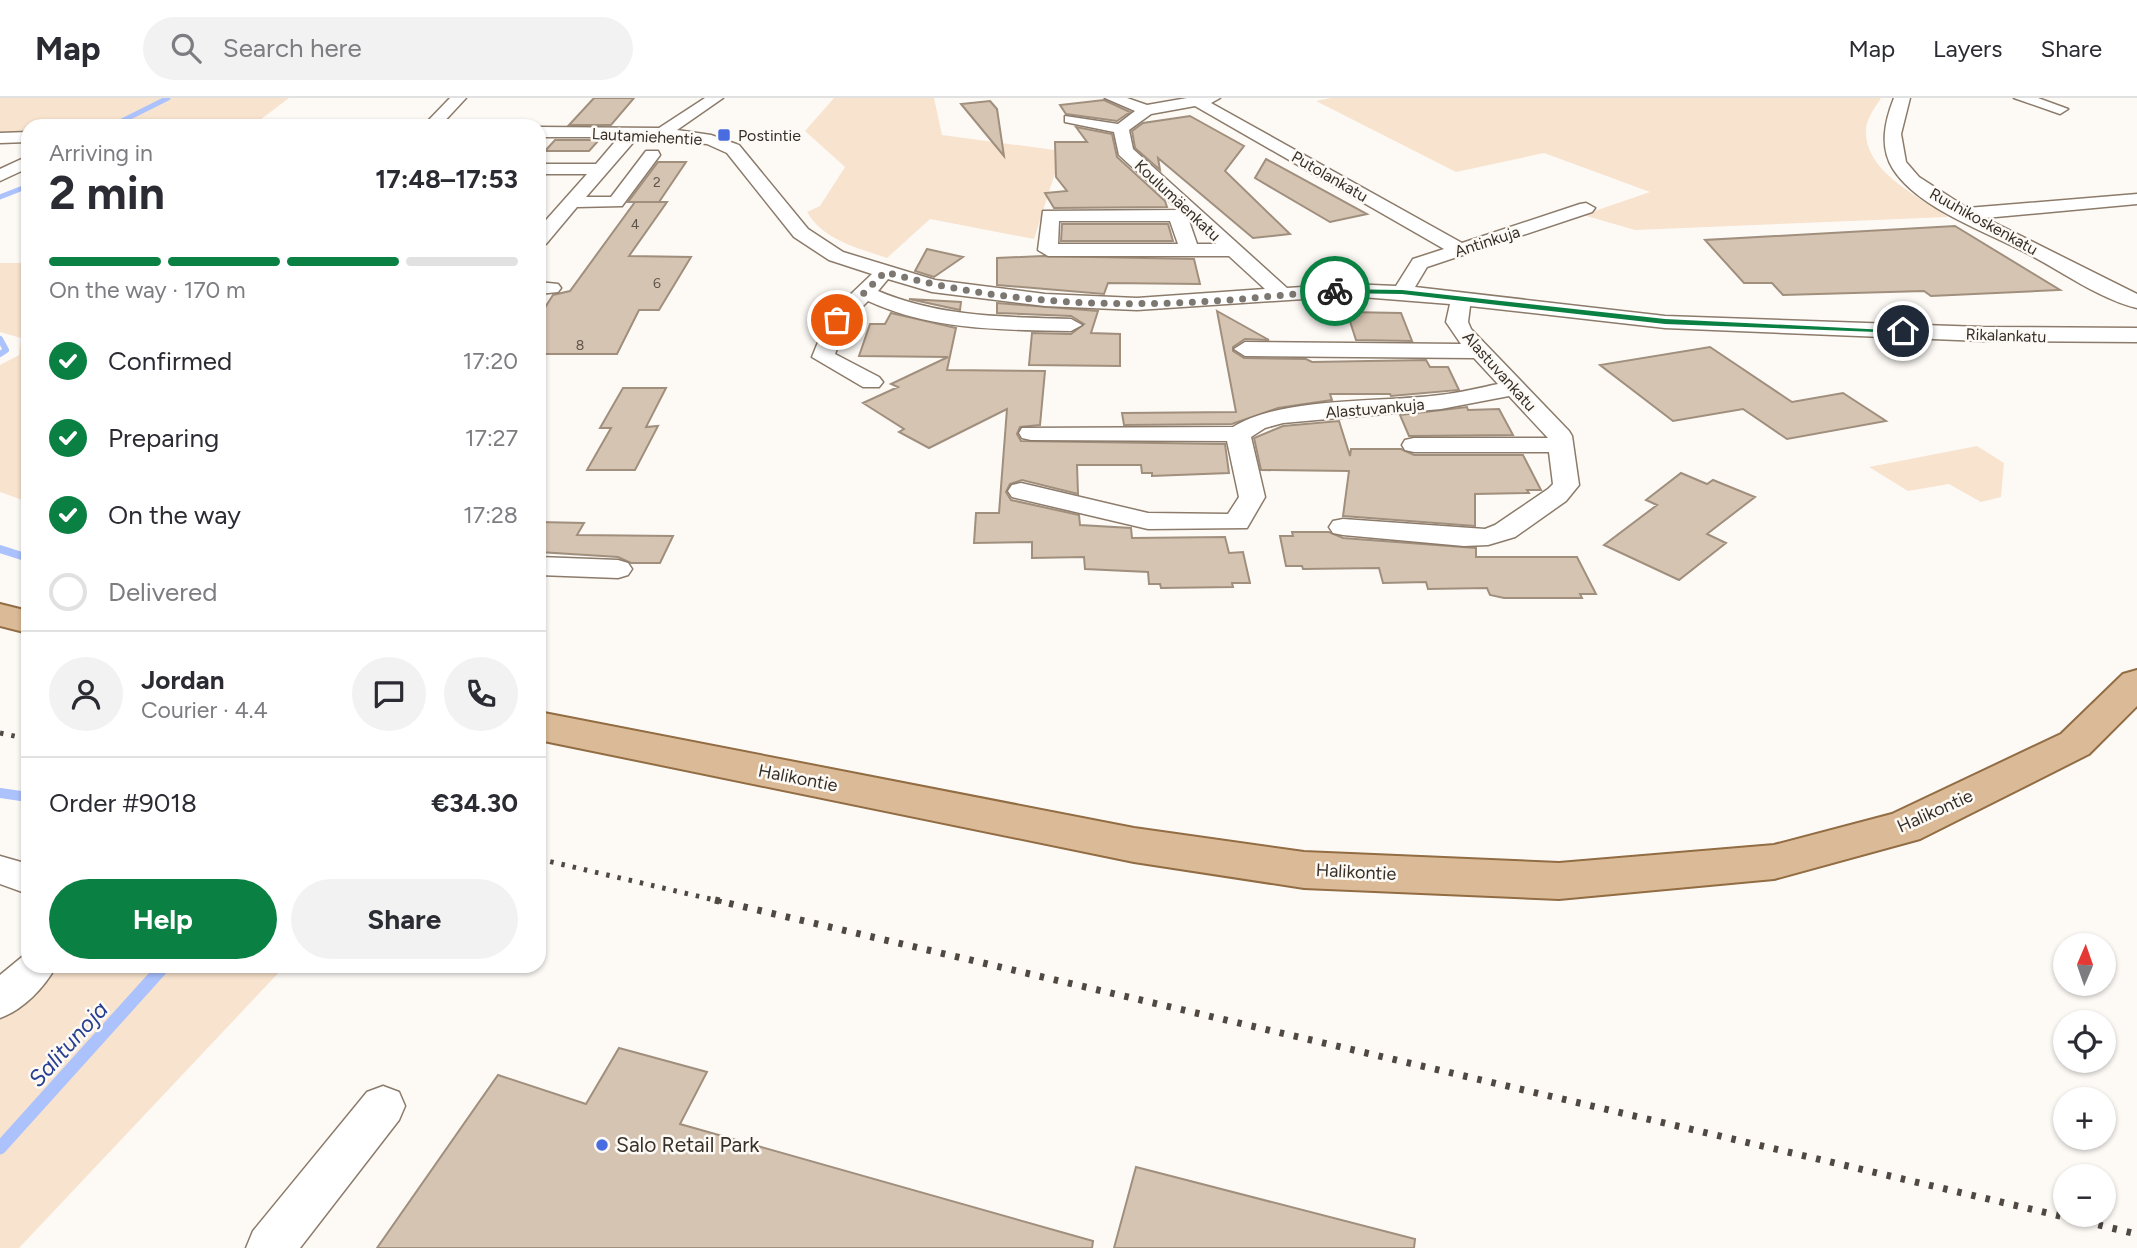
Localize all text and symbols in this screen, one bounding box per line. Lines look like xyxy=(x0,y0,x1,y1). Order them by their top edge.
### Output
search box xyxy=(143,17,633,80)
text: Map xyxy=(35,29,101,68)
icon: search xyxy=(167,29,205,67)
text: Search here xyxy=(223,32,362,64)
text: Map xyxy=(1848,34,1895,63)
text: Layers xyxy=(1933,34,2002,63)
text: Share xyxy=(2040,34,2102,63)
street label: Lautamiehentie xyxy=(591,124,703,149)
place label: Postintie xyxy=(738,126,801,145)
marker: Postintie xyxy=(716,127,732,143)
text: Arriving in xyxy=(49,139,153,167)
street label: Putolankatu xyxy=(1288,147,1371,206)
street label: Koulumäenkatu xyxy=(1131,156,1225,245)
text: 17:48–17:53 xyxy=(375,163,518,195)
text: 2 min xyxy=(49,165,165,221)
house number: 2 xyxy=(653,174,661,191)
street label: Ruuhikoskenkatu xyxy=(1926,184,2041,259)
house number: 4 xyxy=(631,216,640,233)
street label: Antinkuja xyxy=(1452,222,1522,261)
courier xyxy=(1300,256,1370,326)
icon: bike xyxy=(1316,272,1354,310)
house number: 6 xyxy=(653,275,661,292)
text: On the way · 170 m xyxy=(49,276,246,304)
pin xyxy=(807,290,867,350)
icon: bag xyxy=(818,301,856,339)
pin xyxy=(1873,301,1933,361)
icon: home xyxy=(1884,312,1922,350)
street label: Rikalankatu xyxy=(1965,325,2047,346)
street label: Alastuvankatu xyxy=(1459,327,1540,415)
house number: 8 xyxy=(576,337,584,354)
icon: check xyxy=(49,342,87,380)
text: Confirmed xyxy=(108,345,232,377)
text: 17:20 xyxy=(463,347,518,375)
street label: Alastuvankuja xyxy=(1325,395,1425,422)
icon: check xyxy=(49,419,87,457)
text: Preparing xyxy=(108,422,219,454)
text: 17:27 xyxy=(465,424,518,452)
icon: check xyxy=(49,496,87,534)
text: On the way xyxy=(108,499,241,531)
text: 17:28 xyxy=(463,501,518,529)
text: Delivered xyxy=(108,576,217,608)
button: person xyxy=(49,657,123,731)
button: chat xyxy=(352,657,426,731)
button: phone xyxy=(444,657,518,731)
text: Jordan xyxy=(141,664,224,696)
text: Courier · 4.4 xyxy=(141,696,268,724)
street label: Halikontie xyxy=(756,760,840,797)
street label: Halikontie xyxy=(1894,784,1976,837)
text: Order #9018 xyxy=(49,787,197,819)
text: €34.30 xyxy=(431,787,518,819)
street label: Halikontie xyxy=(1315,859,1397,885)
button: Help xyxy=(49,879,277,959)
button: Share xyxy=(291,879,518,959)
north arrow xyxy=(2053,933,2116,996)
map controls xyxy=(2053,933,2116,1227)
water label: Salitunoja xyxy=(22,995,114,1093)
button: locate xyxy=(2053,1010,2116,1073)
button: + xyxy=(2053,1087,2116,1150)
place label: Salo Retail Park xyxy=(616,1132,760,1157)
marker: Salo Retail Park xyxy=(594,1137,610,1153)
button: − xyxy=(2053,1164,2116,1227)

